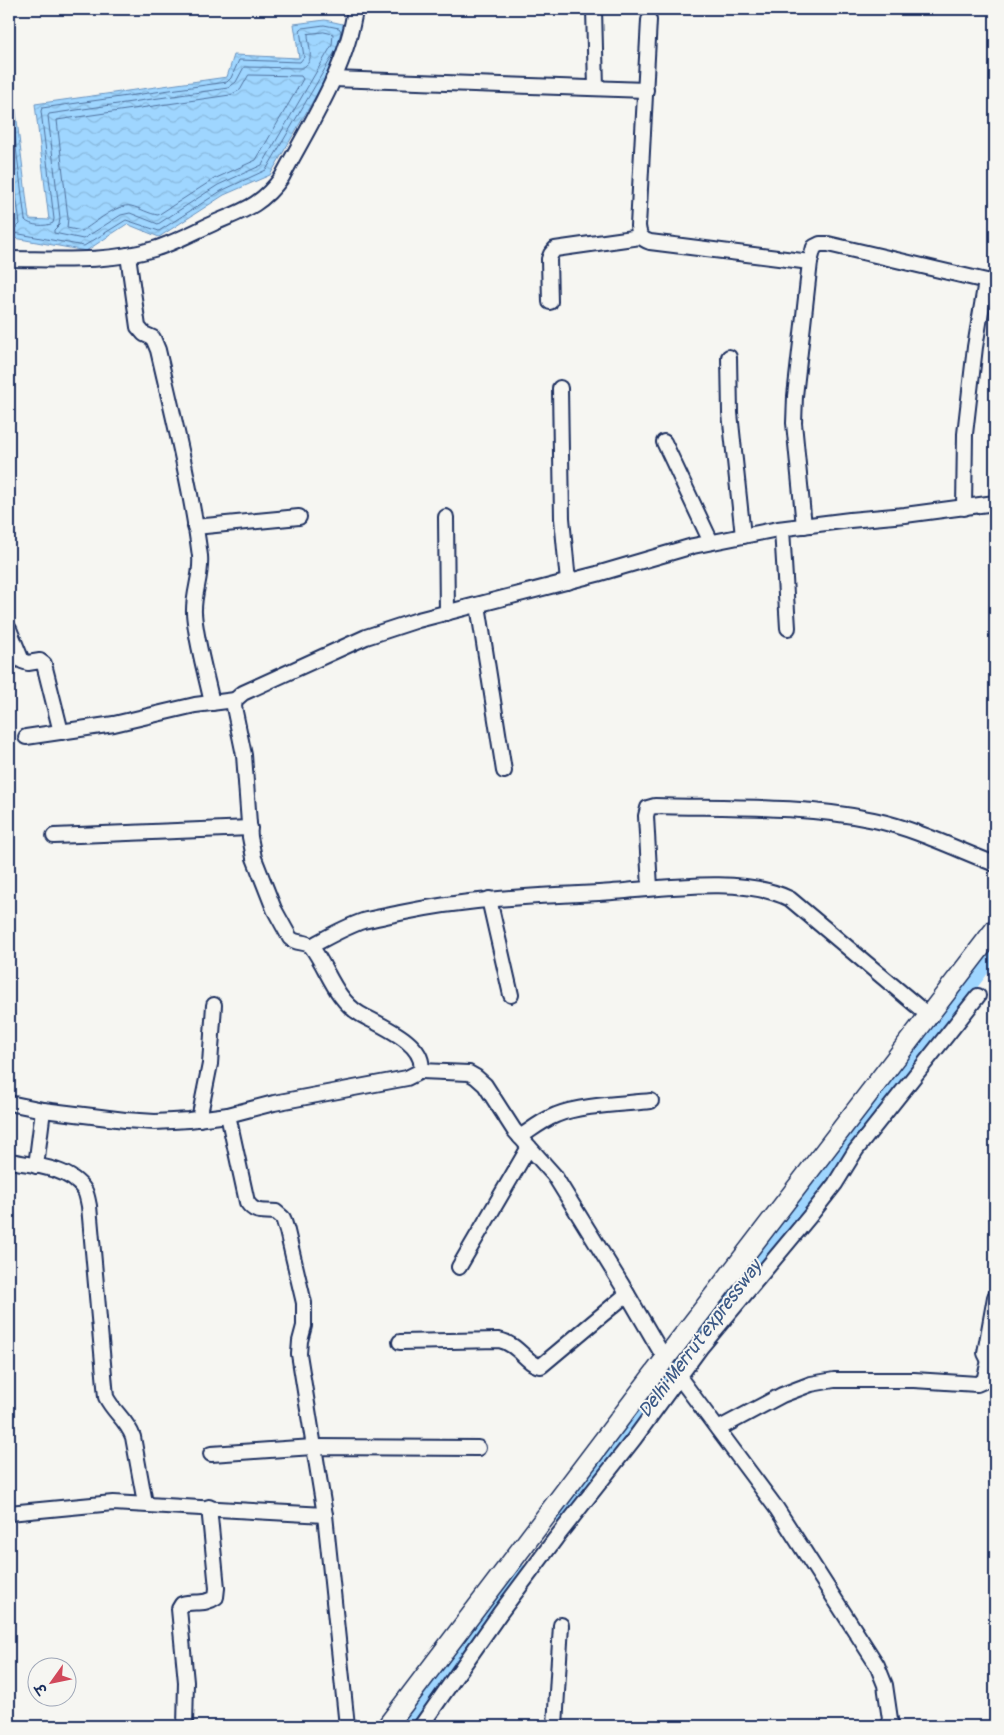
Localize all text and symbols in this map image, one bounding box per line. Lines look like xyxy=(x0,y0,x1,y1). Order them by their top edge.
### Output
water label: Delhi Merrut expressway xyxy=(633,1253,769,1422)
north arrow xyxy=(28,1658,78,1708)
text: उ xyxy=(31,1679,52,1699)

